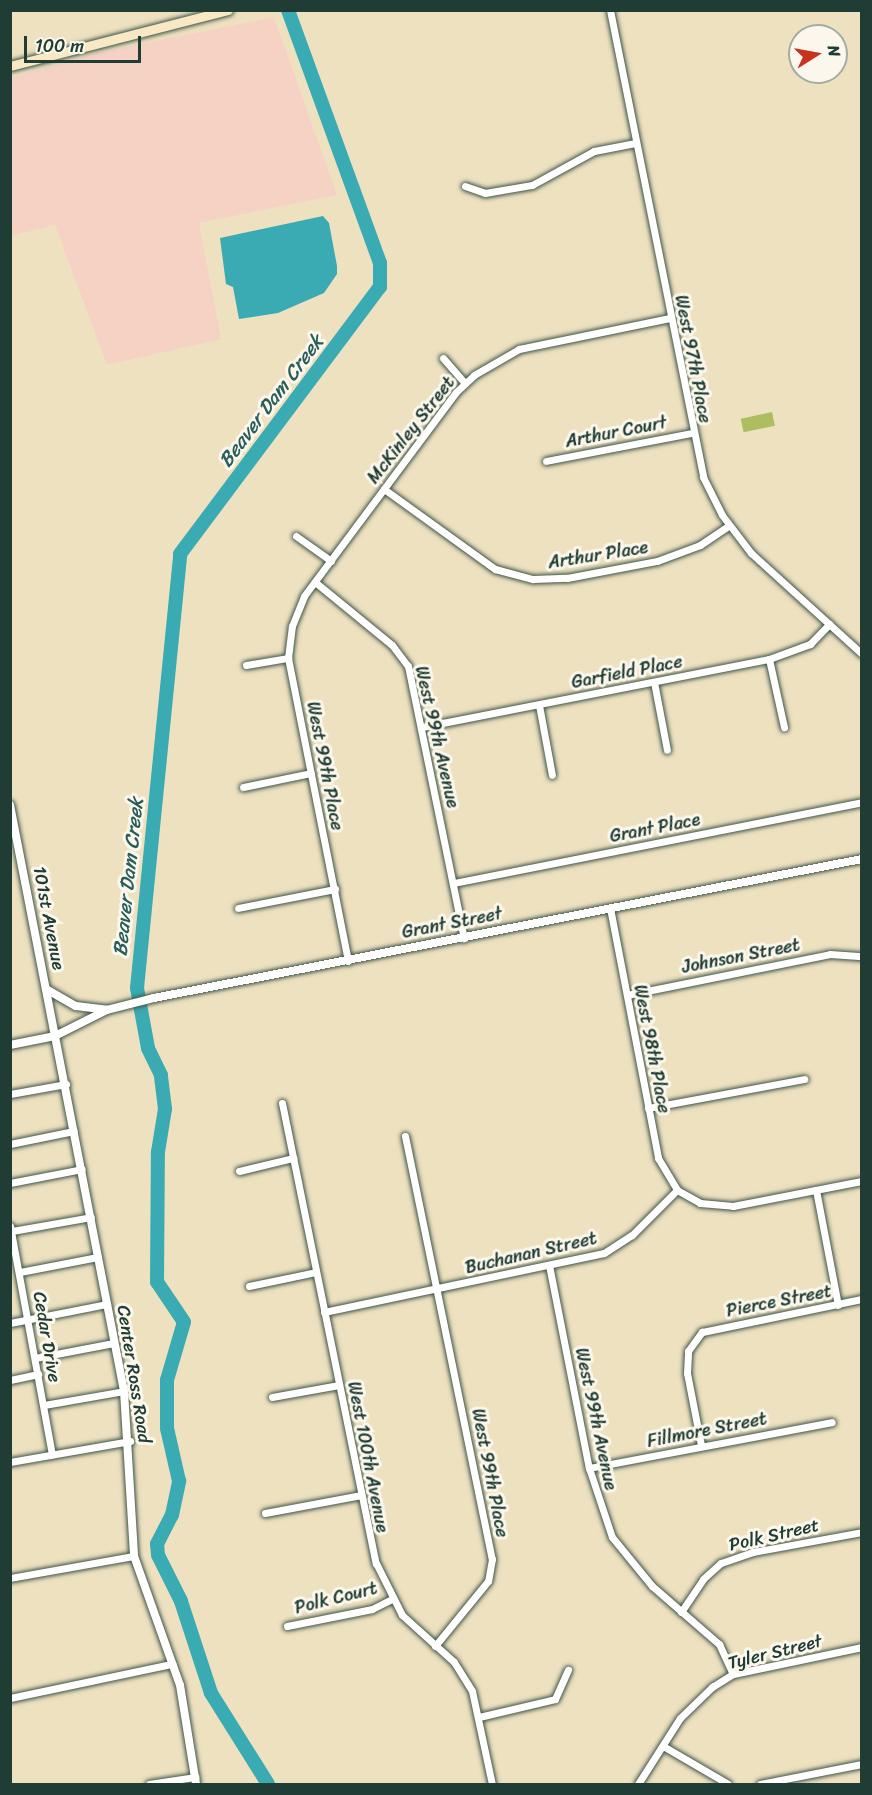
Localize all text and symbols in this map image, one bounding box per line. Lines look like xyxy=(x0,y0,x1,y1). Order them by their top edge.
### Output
scale bar xyxy=(27,24,144,62)
north arrow xyxy=(788,24,848,84)
text: 100 m xyxy=(35,30,84,62)
text: N xyxy=(819,43,849,59)
street label: West 97th Place xyxy=(670,293,716,425)
water label: Beaver Dam Creek xyxy=(213,330,329,472)
street label: McKinley Street xyxy=(362,372,460,488)
street label: Arthur Court xyxy=(563,412,669,452)
street label: Arthur Place xyxy=(546,536,650,574)
street label: Garfield Place xyxy=(570,651,684,693)
street label: West 99th Avenue xyxy=(410,664,464,810)
street label: West 99th Place xyxy=(302,699,348,833)
water label: Beaver Dam Creek xyxy=(108,796,148,958)
street label: Grant Place xyxy=(607,809,703,847)
street label: 101st Avenue xyxy=(28,864,70,972)
street label: Grant Street xyxy=(400,903,504,943)
street label: Johnson Street xyxy=(680,934,802,978)
street label: West 98th Place xyxy=(629,983,675,1115)
street label: Buchanan Street xyxy=(463,1227,599,1279)
street label: Pierce Street xyxy=(724,1280,834,1322)
street label: Cedar Drive xyxy=(28,1290,66,1384)
street label: Center Ross Road xyxy=(112,1304,156,1444)
street label: West 99th Avenue xyxy=(570,1346,622,1492)
street label: West 100th Avenue xyxy=(343,1379,393,1535)
street label: West 99th Place xyxy=(467,1406,513,1540)
street label: Fillmore Street xyxy=(646,1408,768,1452)
street label: Polk Street xyxy=(727,1514,821,1556)
street label: Polk Court xyxy=(292,1577,380,1619)
street label: Tyler Street xyxy=(726,1630,824,1674)

